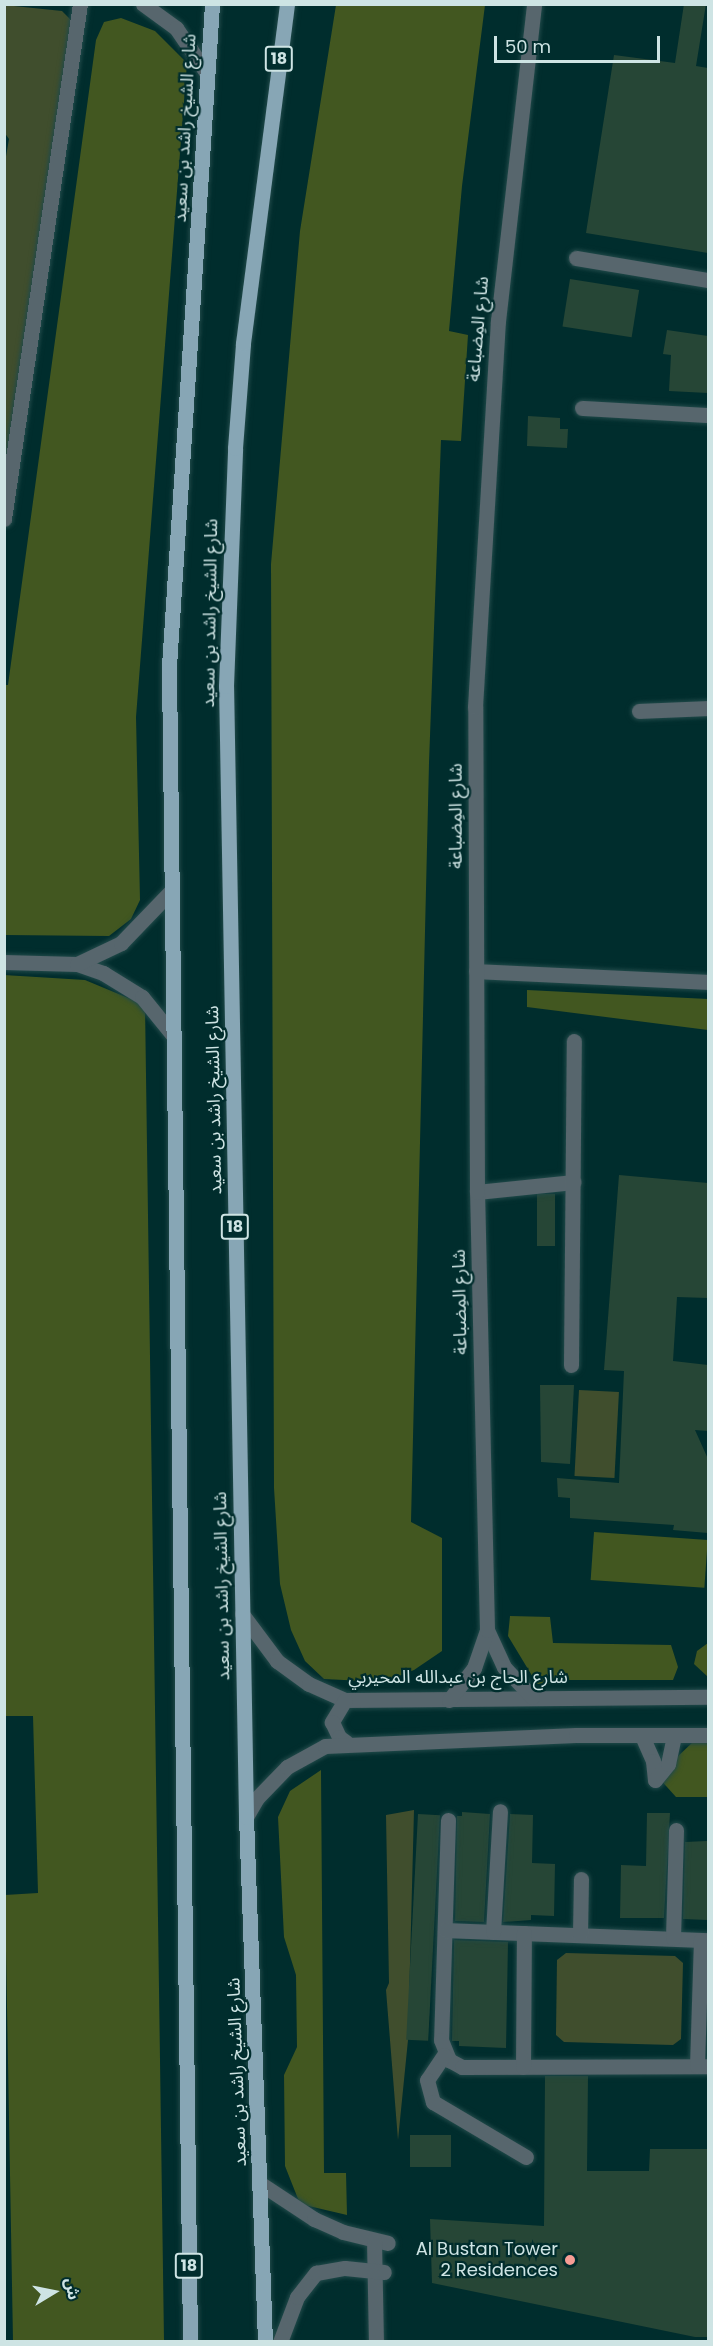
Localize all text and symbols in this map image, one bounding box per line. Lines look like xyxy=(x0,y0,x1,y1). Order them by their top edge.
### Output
scale bar xyxy=(497,24,664,62)
street label: شارع الشيخ راشد بن سعيد xyxy=(169,33,201,223)
text: 50 m xyxy=(505,34,551,59)
road number: 18 xyxy=(264,46,294,72)
street label: شارع المِضباعة xyxy=(463,275,493,383)
street label: شارع الشيخ راشد بن سعيد xyxy=(198,518,222,708)
street label: شارع المِضباعة xyxy=(445,763,467,869)
street label: شارع الشيخ راشد بن سعيد xyxy=(202,1005,226,1195)
road number: 18 xyxy=(220,1214,250,1240)
street label: شارع المِضباعة xyxy=(448,1249,472,1355)
street label: شارع الشيخ راشد بن سعيد xyxy=(210,1491,234,1681)
street label: شارع الحاج بن عبدالله المحيربي xyxy=(348,1666,568,1688)
street label: شارع الشيخ راشد بن سعيد xyxy=(223,1977,251,2167)
place label: Al Bustan Tower 2 Residences xyxy=(416,2239,558,2282)
road number: 18 xyxy=(174,2253,204,2279)
marker: Al Bustan Tower 2 Residences xyxy=(563,2253,577,2267)
north arrow xyxy=(24,2262,84,2322)
text: ش xyxy=(59,2276,85,2302)

